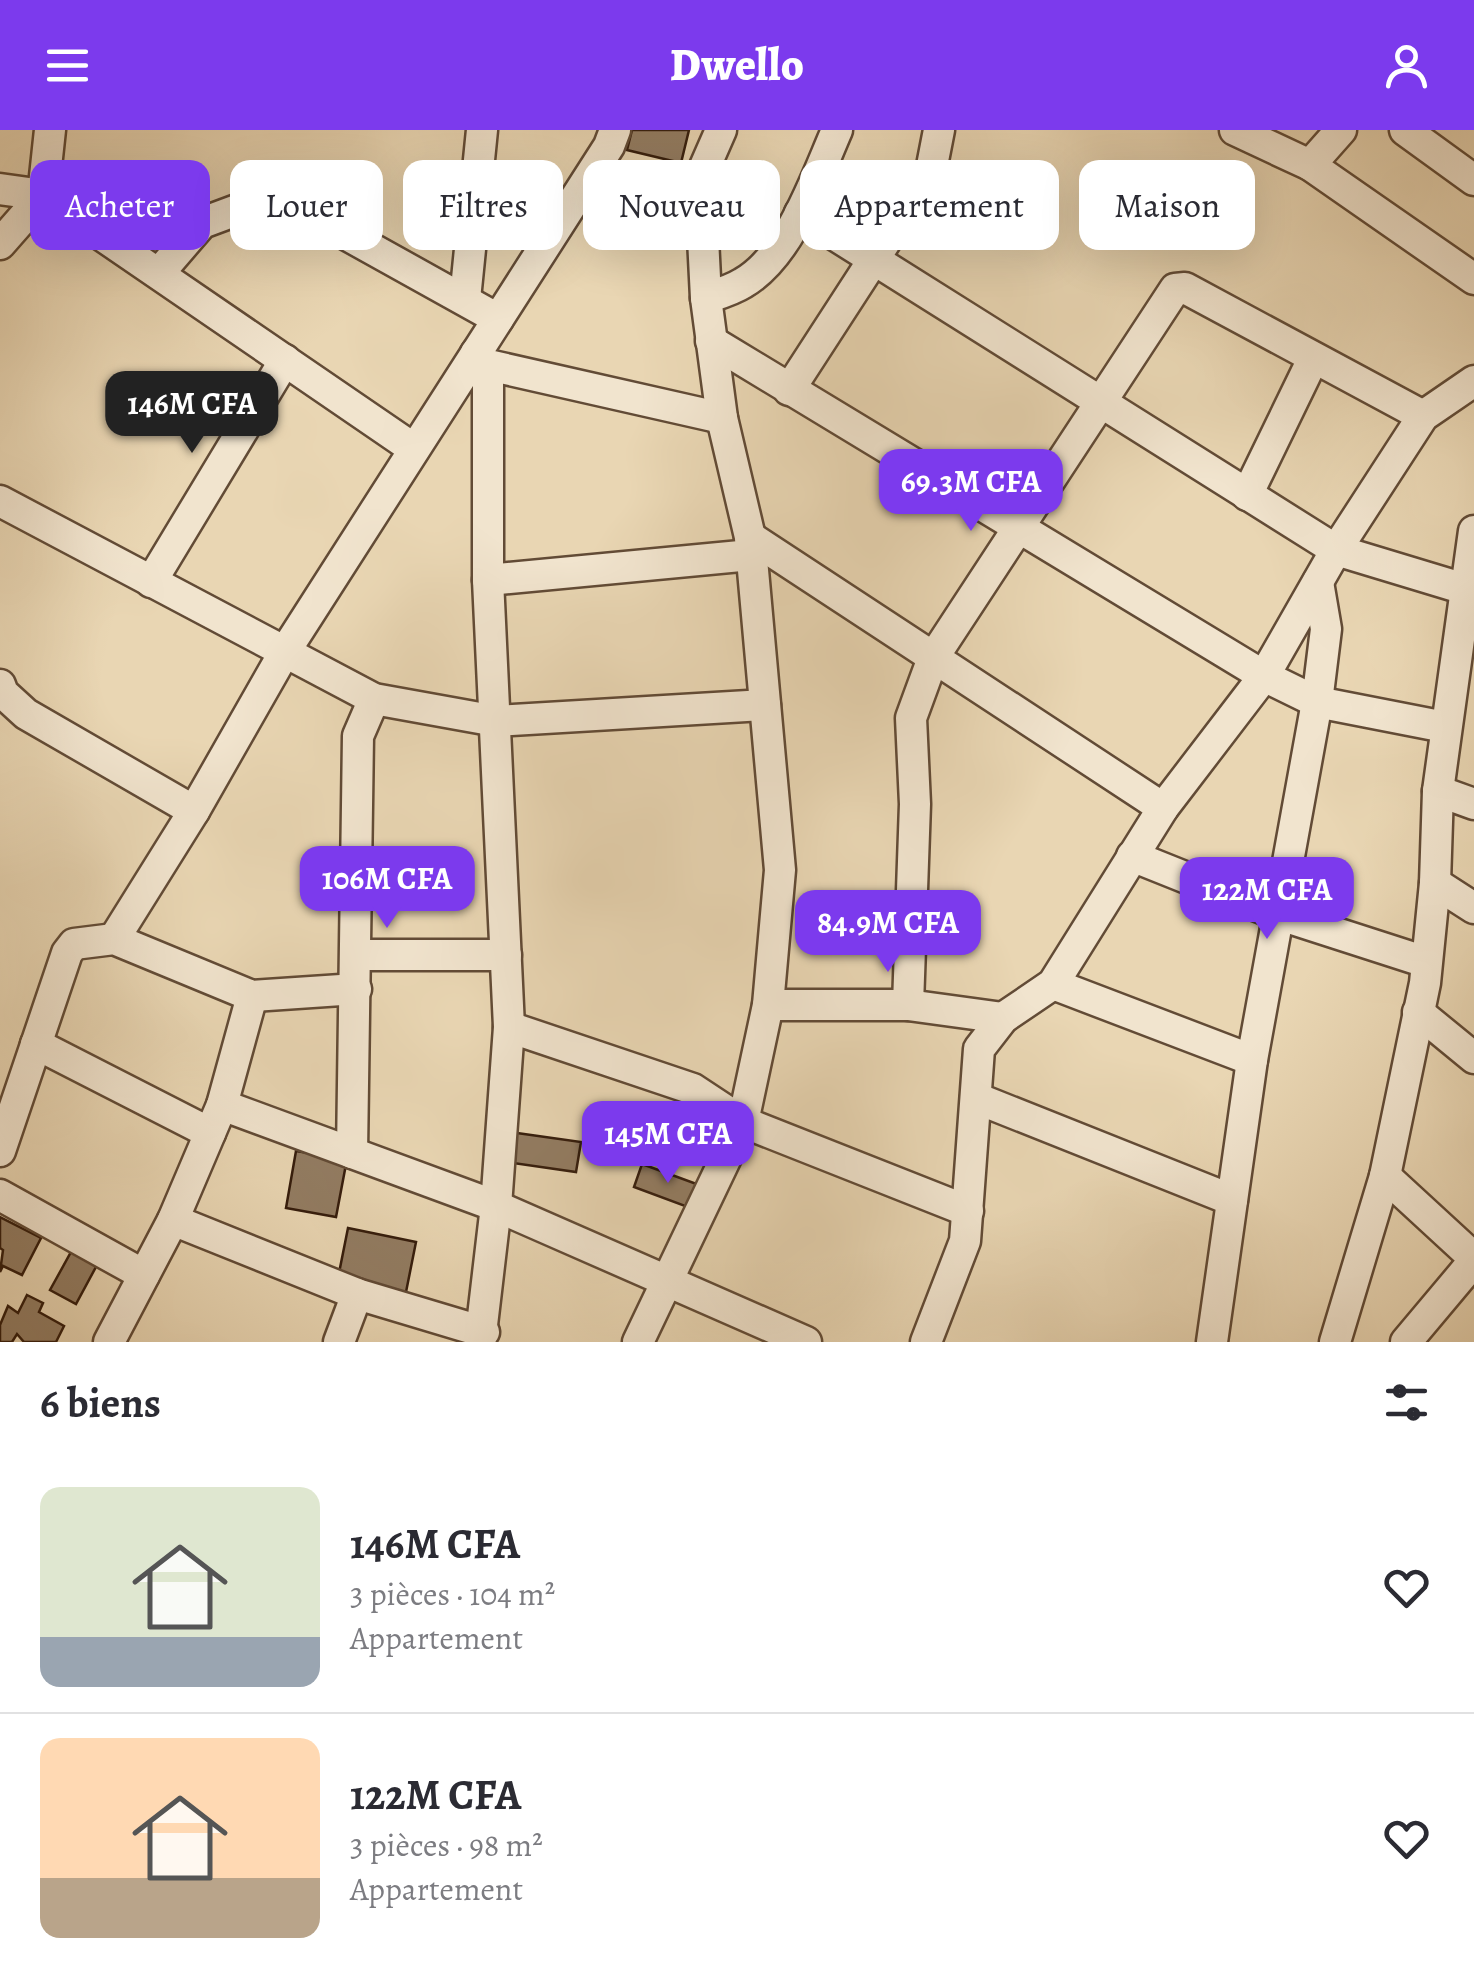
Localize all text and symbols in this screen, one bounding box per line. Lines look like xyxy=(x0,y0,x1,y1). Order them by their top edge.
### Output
text: Dwello xyxy=(670,34,804,96)
icon: menu xyxy=(40,38,95,93)
icon: person xyxy=(1379,38,1434,93)
chip: Acheter xyxy=(30,160,210,250)
chip: Louer xyxy=(230,160,383,250)
chip: Filtres xyxy=(403,160,563,250)
chip: Nouveau xyxy=(583,160,780,250)
chip: Appartement xyxy=(800,160,1059,250)
chip: Maison xyxy=(1079,160,1255,250)
pin: 146M CFA xyxy=(89,371,295,456)
text: 146M CFA xyxy=(127,381,257,425)
pin: 69.3M CFA xyxy=(857,449,1085,534)
text: 69.3M CFA xyxy=(901,459,1041,503)
pin: 106M CFA xyxy=(284,846,490,931)
text: 106M CFA xyxy=(322,856,452,900)
pin: 122M CFA xyxy=(1164,857,1370,942)
text: 122M CFA xyxy=(1202,867,1332,911)
pin: 84.9M CFA xyxy=(774,890,1002,975)
text: 84.9M CFA xyxy=(817,900,959,944)
pin: 145M CFA xyxy=(565,1101,771,1186)
text: 145M CFA xyxy=(604,1111,732,1155)
text: 6 biens xyxy=(40,1374,161,1431)
icon: filters xyxy=(1379,1375,1434,1430)
text: 146M CFA xyxy=(350,1515,520,1572)
icon: home xyxy=(120,1527,240,1647)
icon: heart xyxy=(1379,1560,1434,1615)
text: 3 pièces · 104 m² xyxy=(350,1572,555,1616)
text: Appartement xyxy=(350,1616,523,1660)
text: 122M CFA xyxy=(350,1766,521,1823)
icon: home xyxy=(120,1778,240,1898)
icon: heart xyxy=(1379,1811,1434,1866)
text: 3 pièces · 98 m² xyxy=(350,1823,543,1867)
text: Appartement xyxy=(350,1867,523,1911)

